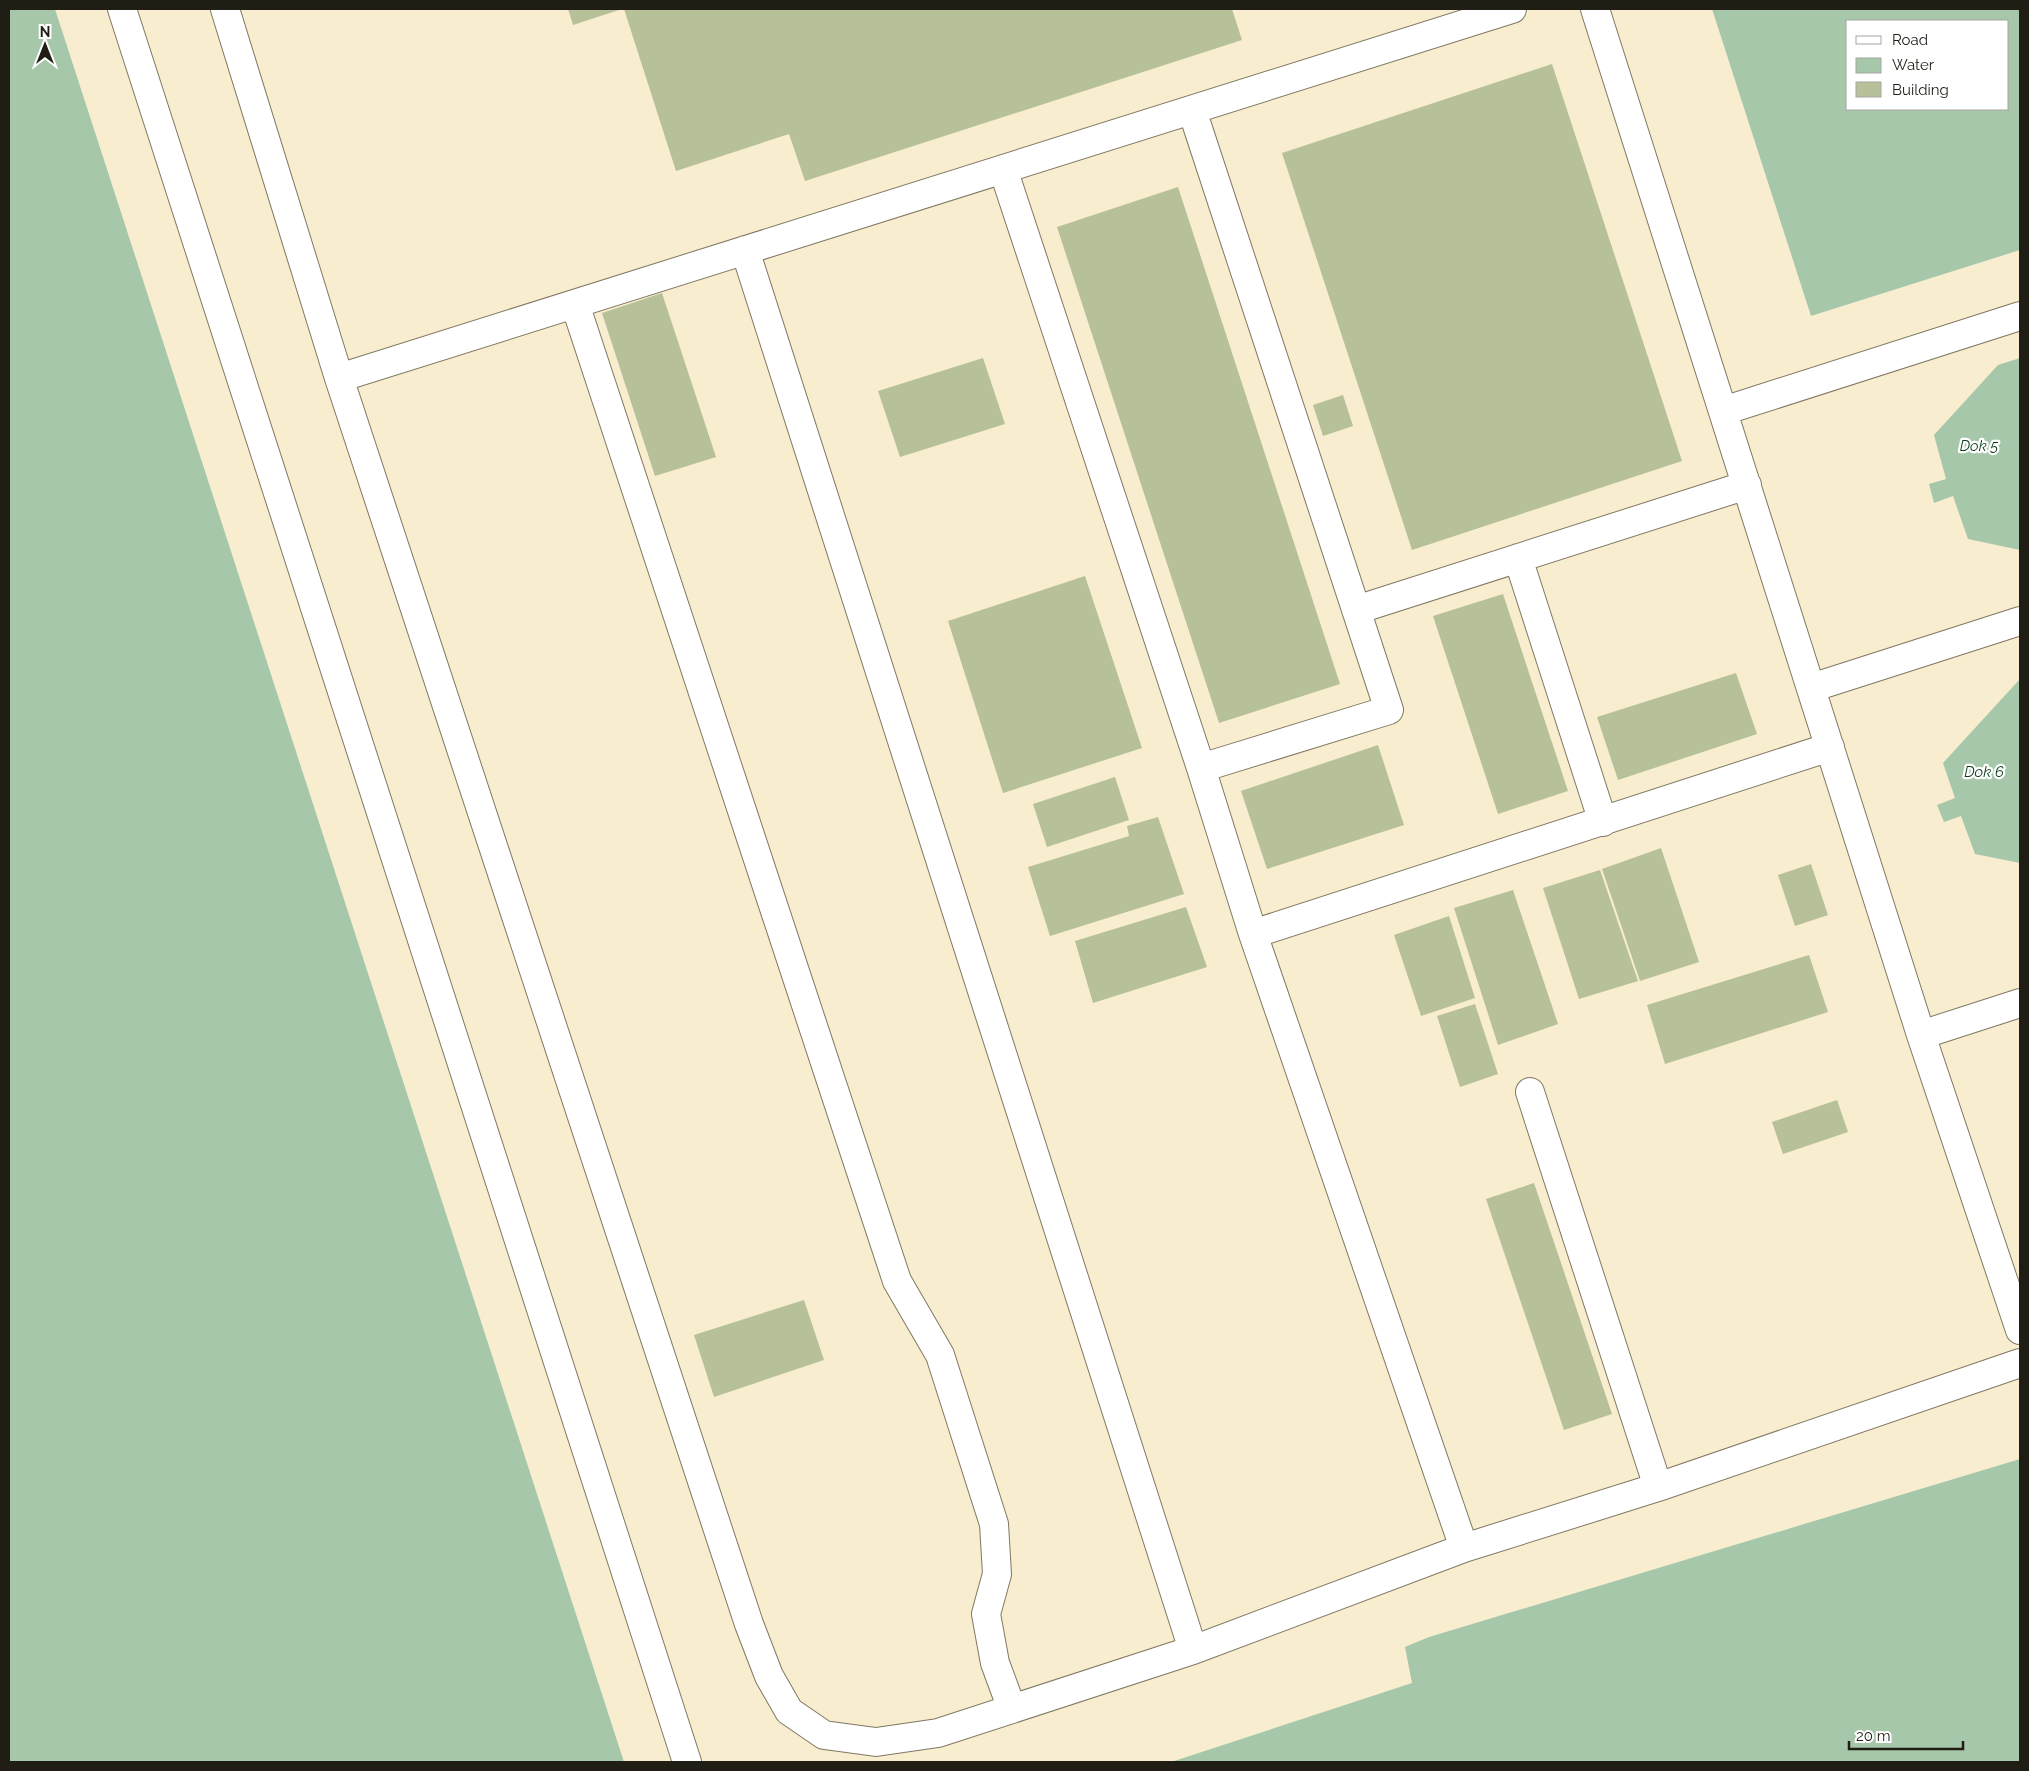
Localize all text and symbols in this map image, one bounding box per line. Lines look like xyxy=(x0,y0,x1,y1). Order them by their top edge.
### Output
north arrow xyxy=(20,20,70,70)
legend xyxy=(1846,20,2009,110)
text: N xyxy=(40,24,50,40)
text: Road xyxy=(1892,31,1928,49)
text: Water xyxy=(1892,56,1935,74)
text: Building xyxy=(1892,81,1949,99)
water label: Dok 5 xyxy=(1960,437,1998,455)
water label: Dok 6 xyxy=(1964,763,2004,781)
scale bar xyxy=(1849,1718,1963,1750)
text: 20 m xyxy=(1856,1727,1891,1745)

